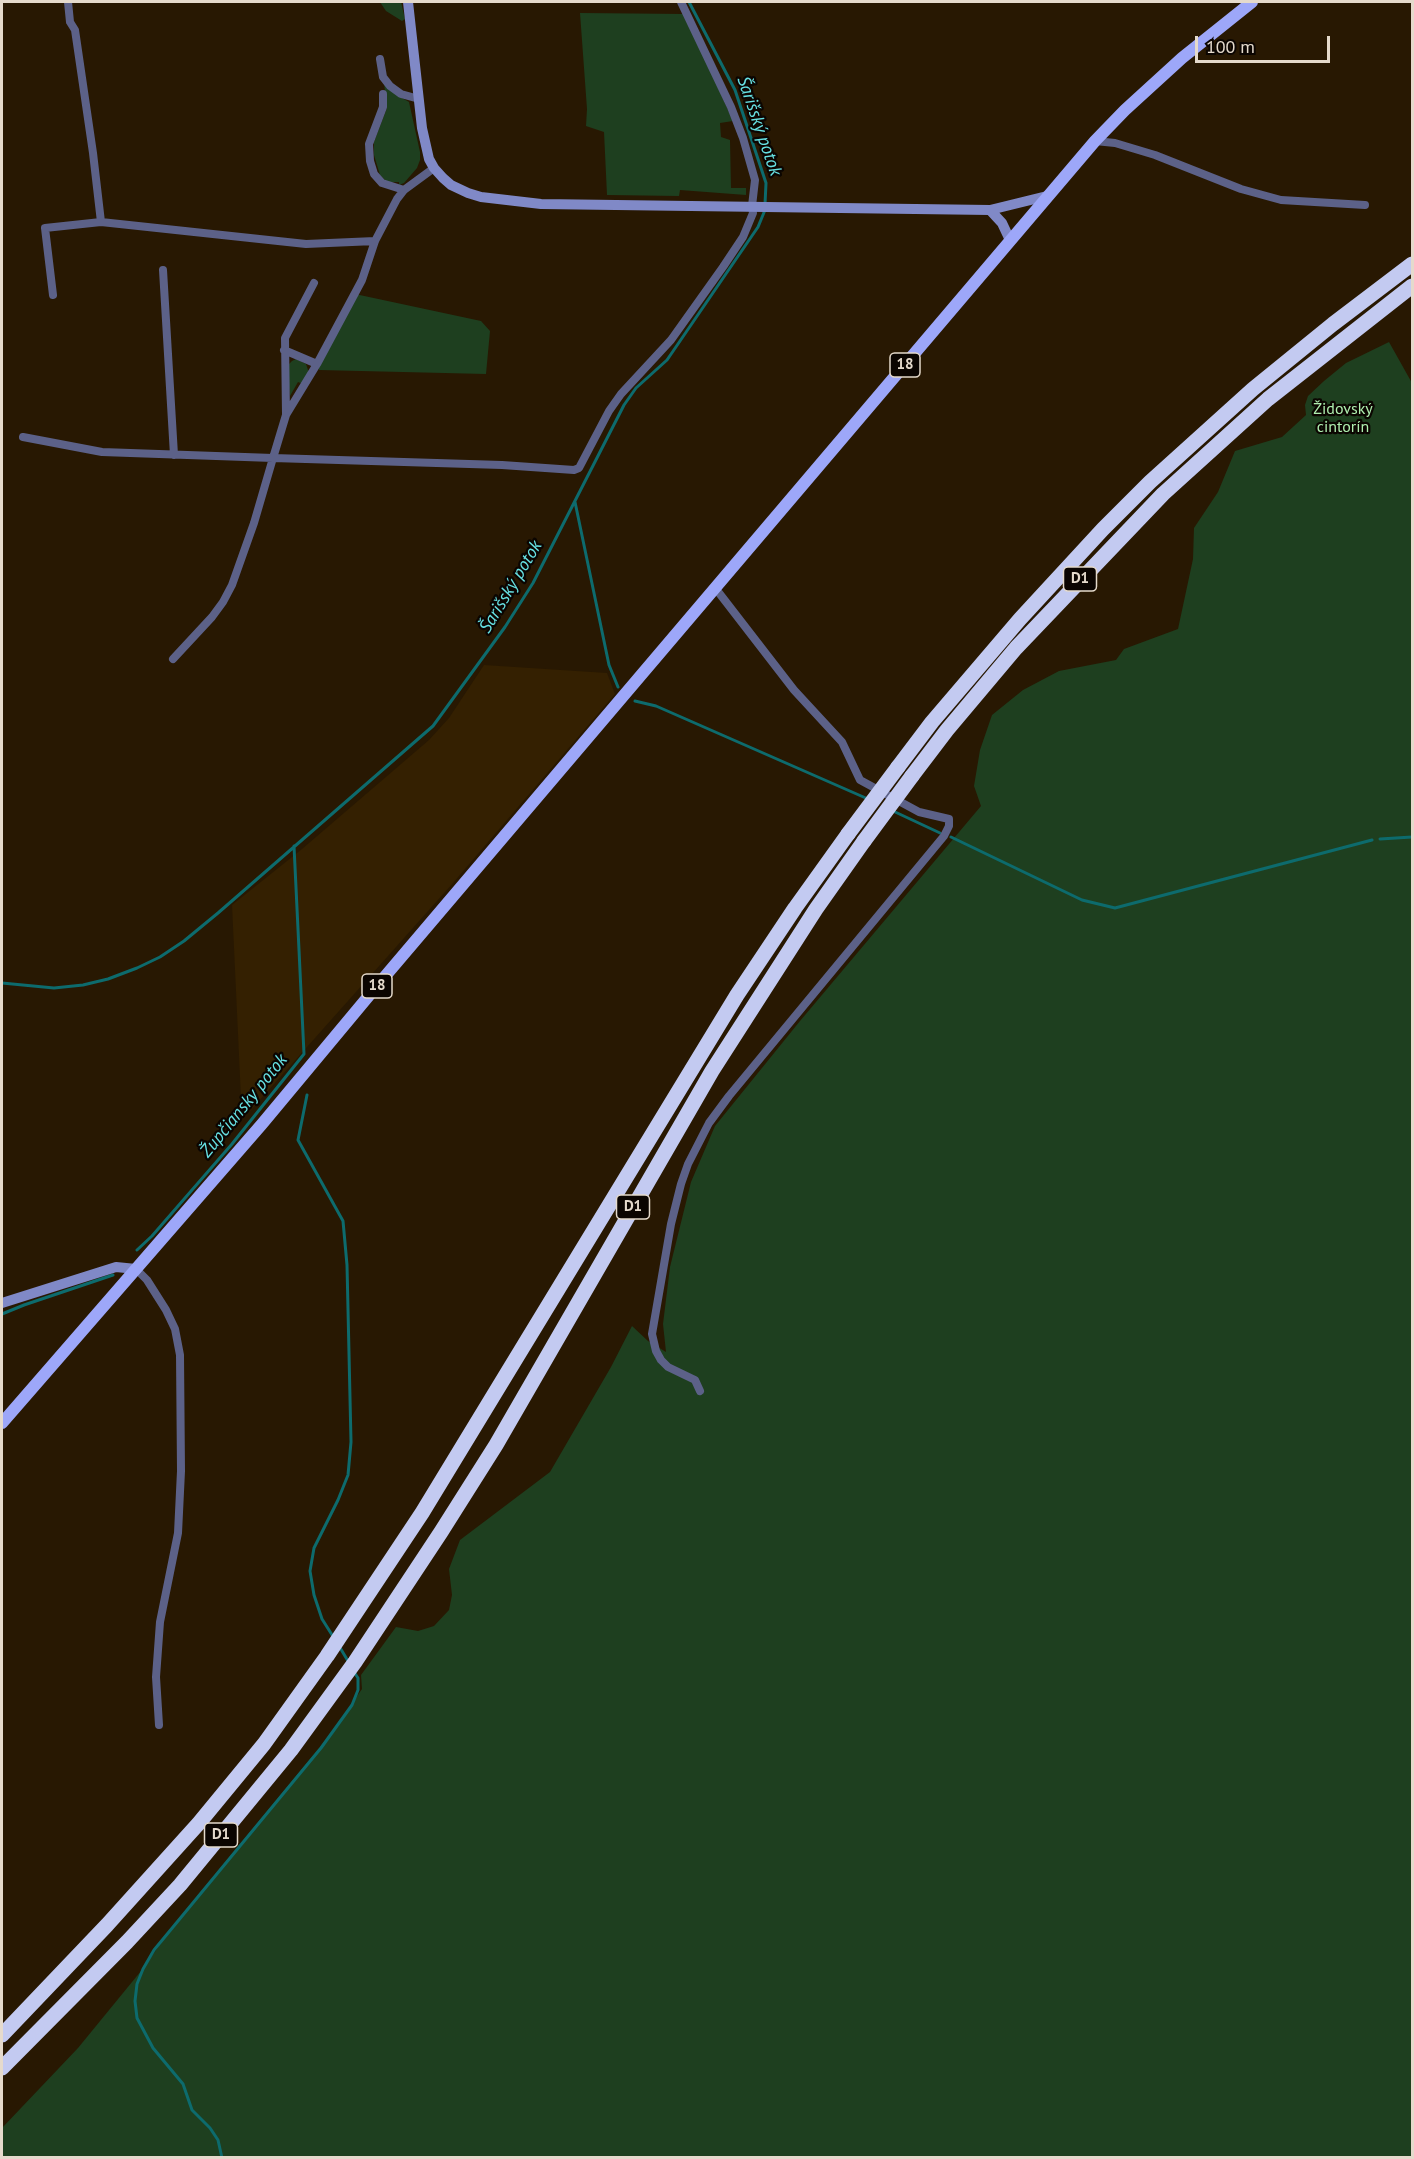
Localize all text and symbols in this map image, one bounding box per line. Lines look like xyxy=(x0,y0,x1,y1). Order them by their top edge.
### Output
scale bar xyxy=(1198,24,1333,62)
text: 100 m xyxy=(1206,35,1255,58)
water label: Šarišský potok xyxy=(732,73,786,179)
road number: 18 xyxy=(890,353,920,377)
park label: Židovský cintorín xyxy=(1313,399,1373,437)
water label: Šarišský potok xyxy=(475,537,547,637)
road number: D1 xyxy=(1064,567,1096,591)
road number: 18 xyxy=(362,974,392,998)
water label: Župčiansky potok xyxy=(196,1050,292,1162)
road number: D1 xyxy=(616,1195,650,1219)
road number: D1 xyxy=(204,1823,238,1847)

